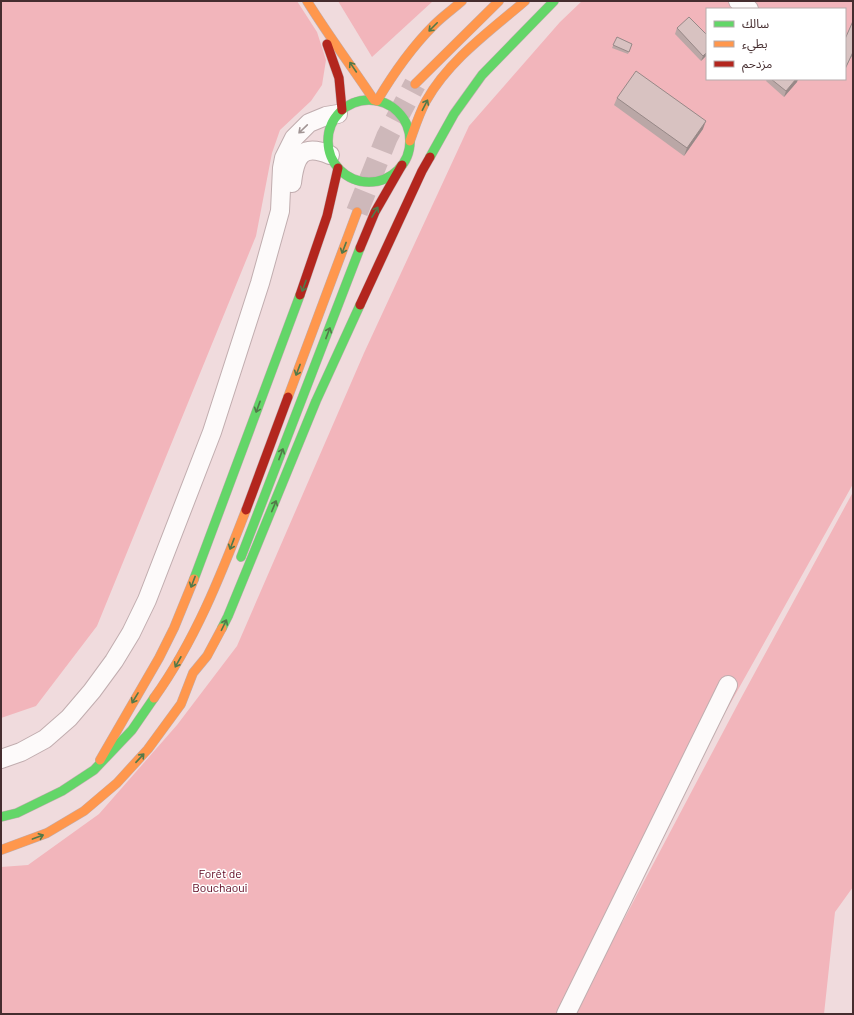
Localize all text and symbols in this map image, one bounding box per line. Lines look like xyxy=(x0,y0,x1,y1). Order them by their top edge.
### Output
legend xyxy=(706,8,846,80)
text: سالك xyxy=(742,16,769,30)
one-way arrow xyxy=(428,22,438,32)
text: بطيء xyxy=(742,36,768,54)
text: مزدحم xyxy=(742,56,772,73)
one-way arrow xyxy=(348,62,357,73)
one-way arrow xyxy=(421,99,429,111)
one-way arrow xyxy=(298,124,308,134)
one-way arrow xyxy=(371,206,379,218)
one-way arrow xyxy=(339,242,347,254)
one-way arrow xyxy=(299,279,307,291)
one-way arrow xyxy=(324,328,332,340)
one-way arrow xyxy=(293,363,301,375)
one-way arrow xyxy=(254,401,262,413)
one-way arrow xyxy=(277,449,285,461)
one-way arrow xyxy=(271,500,278,512)
one-way arrow xyxy=(228,537,236,549)
one-way arrow xyxy=(189,575,197,587)
one-way arrow xyxy=(221,620,228,632)
one-way arrow xyxy=(174,656,181,668)
one-way arrow xyxy=(131,692,139,704)
one-way arrow xyxy=(135,753,144,763)
one-way arrow xyxy=(31,832,43,840)
park label: Forêt de Bouchaoui xyxy=(192,866,248,894)

